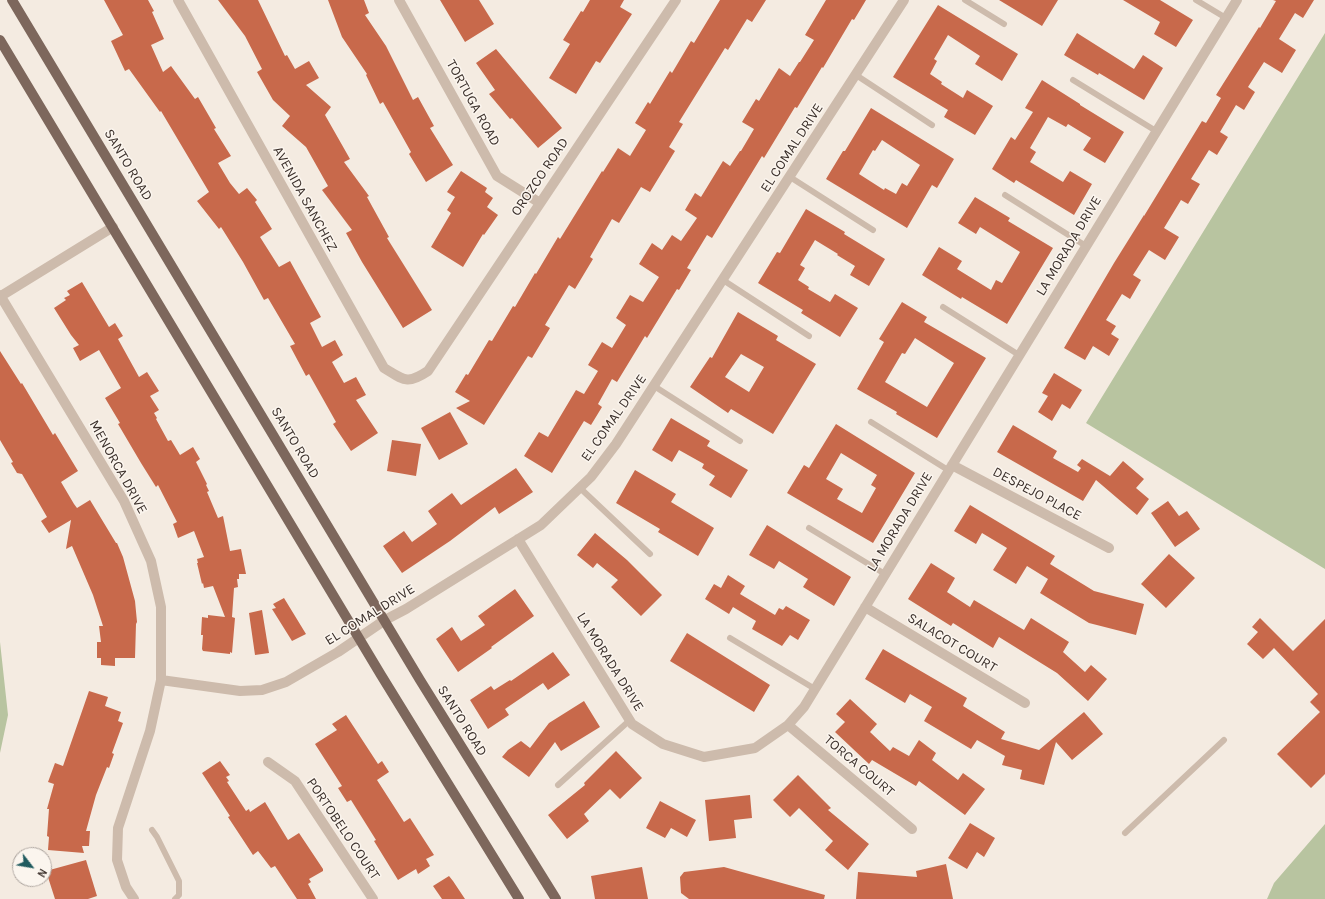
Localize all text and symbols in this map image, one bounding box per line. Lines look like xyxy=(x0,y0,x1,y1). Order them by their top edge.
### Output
street label: TORTUGA ROAD xyxy=(442,57,504,149)
street label: EL COMAL DRIVE xyxy=(757,100,827,196)
street label: SANTO ROAD xyxy=(100,126,156,204)
street label: OROZCO ROAD xyxy=(508,135,572,219)
street label: AVENIDA SANCHEZ xyxy=(269,143,341,255)
street label: LA MORADA DRIVE xyxy=(1033,193,1105,299)
street label: EL COMAL DRIVE xyxy=(578,371,650,465)
street label: SANTO ROAD xyxy=(267,404,323,482)
street label: MENORCA DRIVE xyxy=(85,417,151,517)
street label: DESPEJO PLACE xyxy=(990,464,1084,524)
street label: LA MORADA DRIVE xyxy=(864,469,936,575)
street label: EL COMAL DRIVE xyxy=(322,581,418,649)
street label: LA MORADA DRIVE xyxy=(573,609,647,715)
street label: SALACOT COURT xyxy=(904,610,1000,676)
street label: SANTO ROAD xyxy=(434,682,490,760)
street label: TORCA COURT xyxy=(820,732,898,800)
street label: PORTOBELO COURT xyxy=(303,775,383,883)
north arrow xyxy=(12,847,52,887)
text: N xyxy=(34,866,49,880)

